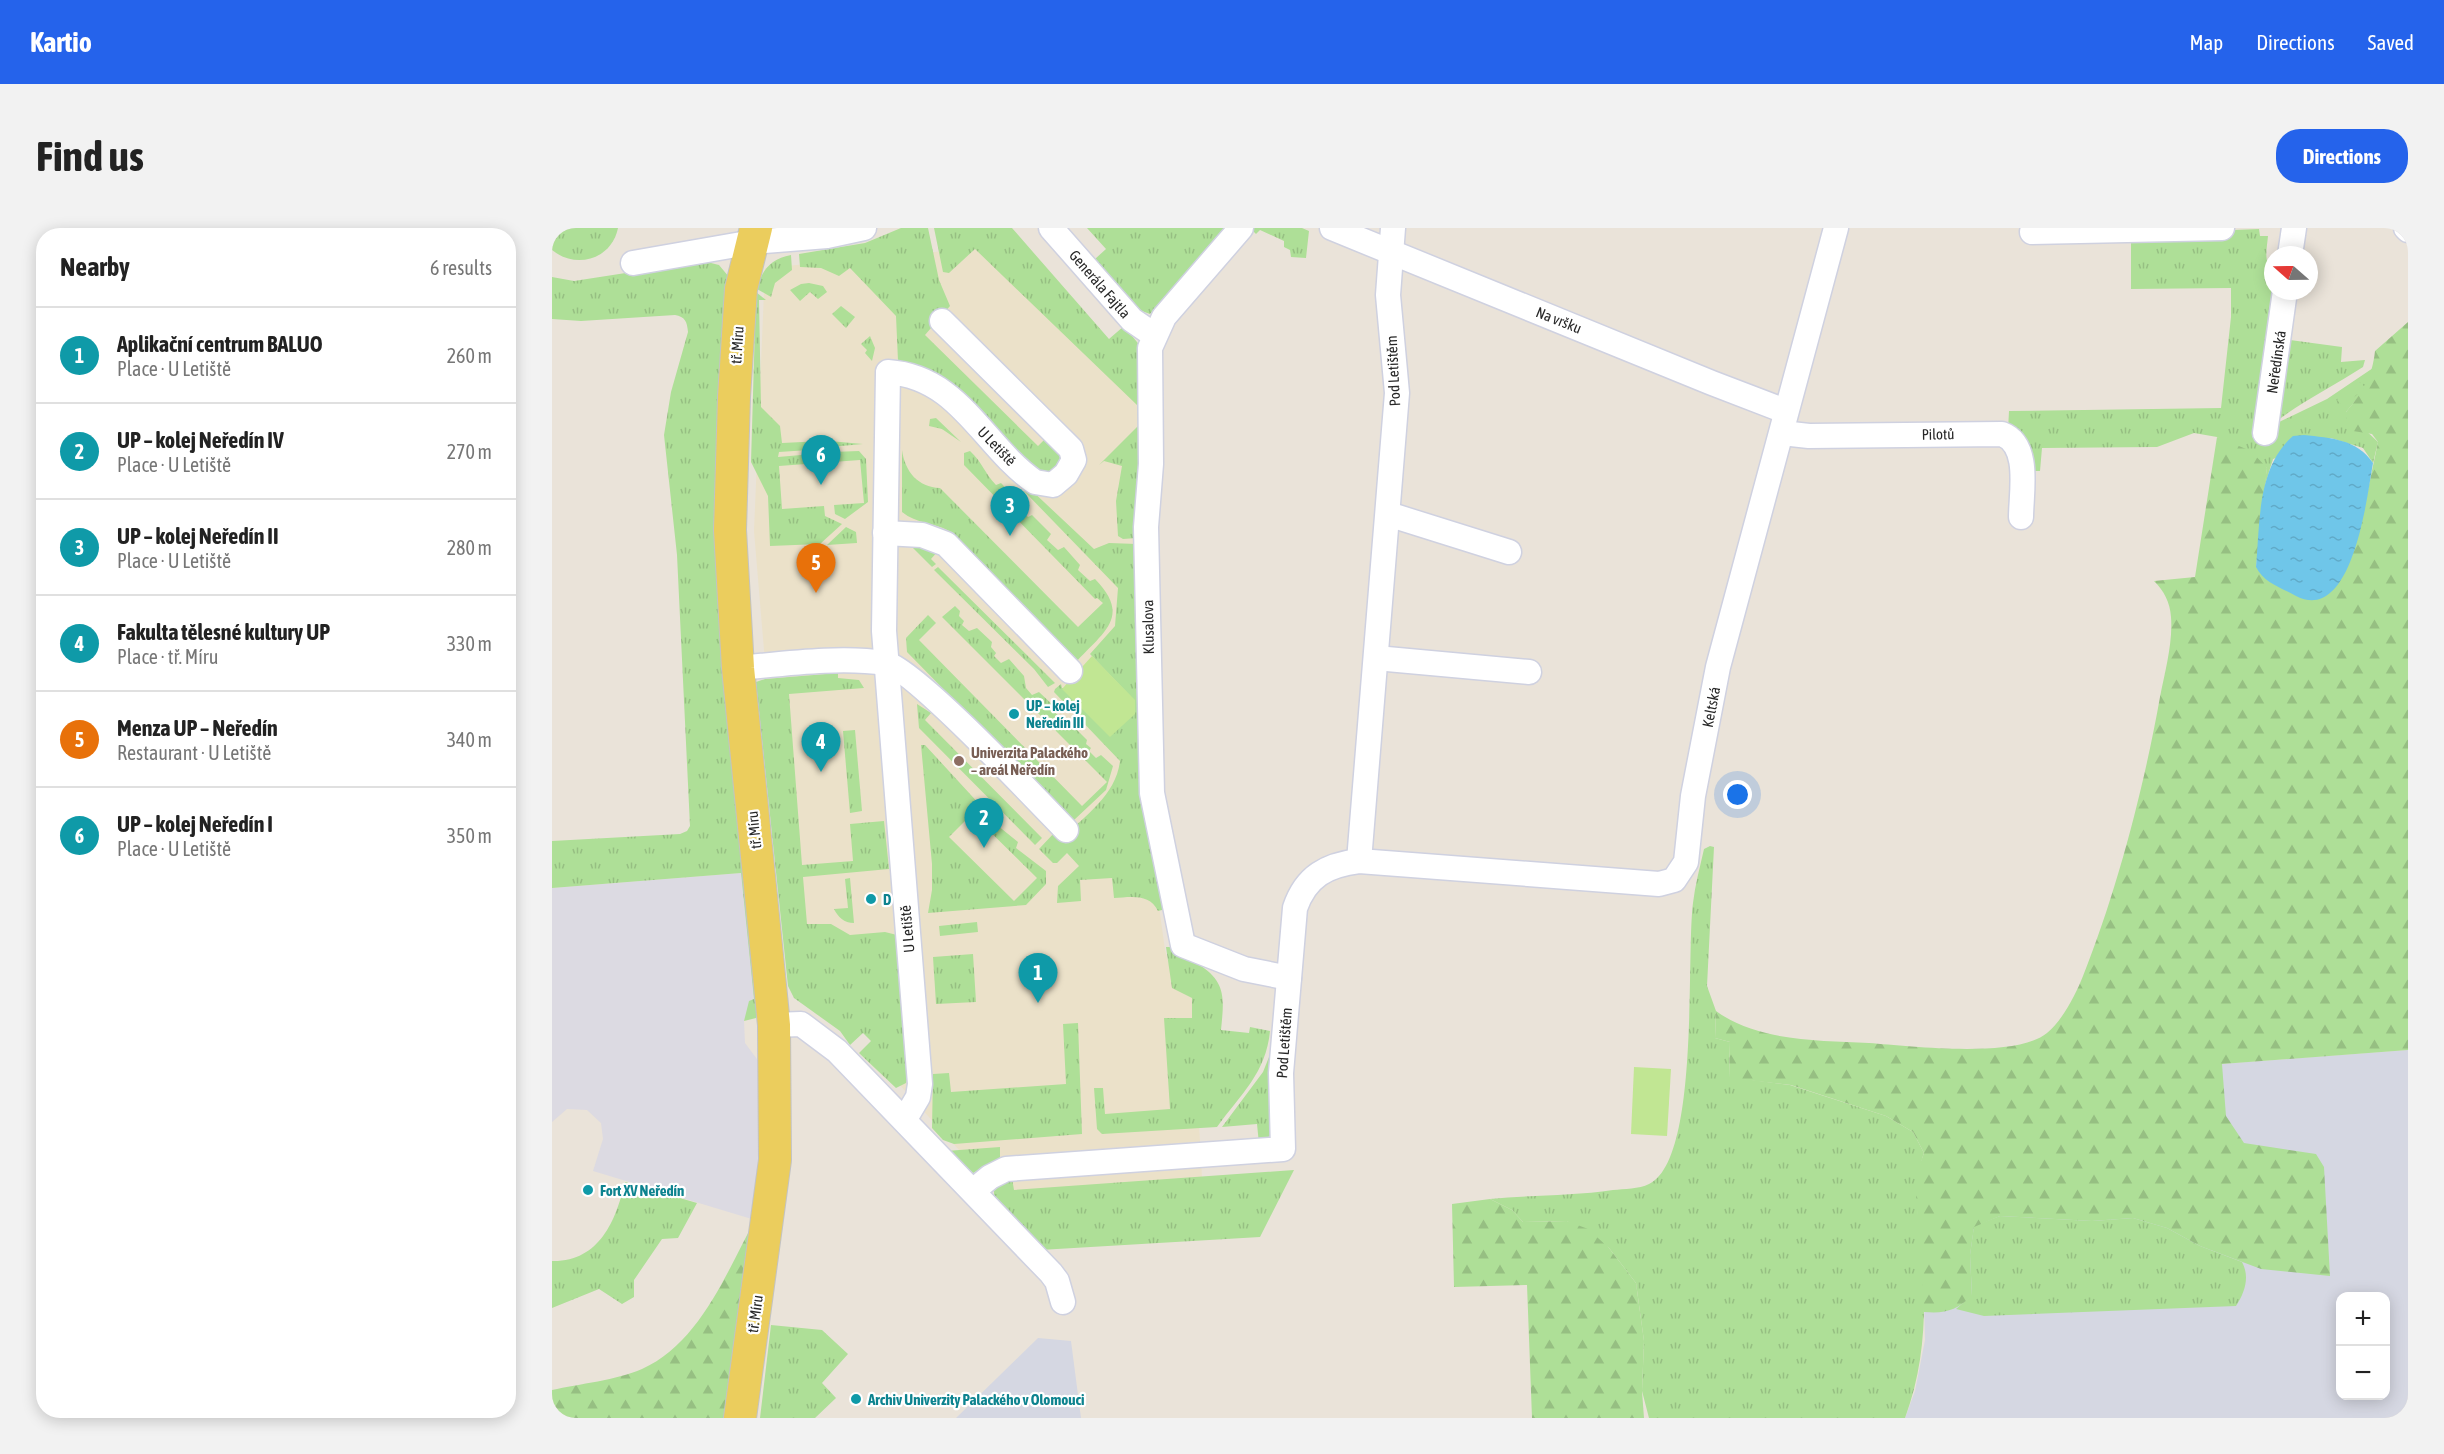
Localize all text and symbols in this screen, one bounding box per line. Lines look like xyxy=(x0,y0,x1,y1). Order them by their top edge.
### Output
text: Kartio xyxy=(30,26,92,58)
text: Map xyxy=(2189,30,2223,54)
text: Directions xyxy=(2256,30,2335,54)
text: Saved xyxy=(2368,30,2414,54)
button: Directions xyxy=(2276,129,2408,183)
text: Find us xyxy=(36,132,144,180)
north arrow xyxy=(2264,246,2318,300)
street label: Generála Fajtla xyxy=(1066,247,1134,321)
text: Nearby xyxy=(60,252,130,282)
text: 6 results xyxy=(430,256,492,279)
street label: Na vršku xyxy=(1534,303,1584,337)
street label: tř. Míru xyxy=(727,325,747,365)
street label: Neředínská xyxy=(2263,329,2289,395)
text: Aplikační centrum BALUO xyxy=(117,331,323,357)
street label: Pod Letištěm xyxy=(1383,335,1403,407)
text: 1 xyxy=(75,344,84,367)
text: 260 m xyxy=(447,344,492,367)
text: Place · U Letiště xyxy=(117,357,231,380)
street label: U Letiště xyxy=(974,423,1020,469)
street label: Pilotů xyxy=(1921,425,1955,443)
text: UP – kolej Neředín IV xyxy=(117,427,284,453)
pin: 6 xyxy=(802,436,840,485)
text: 2 xyxy=(75,440,84,463)
text: 270 m xyxy=(447,440,492,463)
text: Place · U Letiště xyxy=(117,453,231,476)
pin: 3 xyxy=(990,486,1030,536)
text: UP – kolej Neředín II xyxy=(117,523,279,549)
text: 3 xyxy=(75,536,84,559)
text: 280 m xyxy=(447,536,492,559)
pin: 5 xyxy=(796,544,836,593)
text: Place · U Letiště xyxy=(117,549,231,572)
street label: Klusalova xyxy=(1139,600,1157,654)
text: Fakulta tělesné kultury UP xyxy=(117,619,330,645)
text: 4 xyxy=(75,632,84,655)
text: 330 m xyxy=(447,632,492,655)
text: Place · tř. Míru xyxy=(117,645,218,668)
street label: Keltská xyxy=(1699,685,1723,729)
place label: UP – kolej Neředín III xyxy=(1026,697,1084,731)
marker: UP – kolej Neředín III xyxy=(1007,707,1021,721)
text: Menza UP – Neředín xyxy=(117,715,278,741)
pin: 4 xyxy=(802,722,840,772)
text: 5 xyxy=(75,728,84,751)
text: 340 m xyxy=(447,728,492,751)
text: Restaurant · U Letiště xyxy=(117,741,271,764)
place label: Univerzita Palackého – areál Neředín xyxy=(971,744,1088,778)
marker: Univerzita Palackého – areál Neředín xyxy=(952,754,966,768)
your location xyxy=(1723,780,1752,809)
pin: 2 xyxy=(964,798,1004,848)
street label: tř. Míru xyxy=(744,810,764,850)
text: UP – kolej Neředín I xyxy=(117,811,273,837)
text: 6 xyxy=(75,824,84,847)
text: 350 m xyxy=(447,824,492,847)
text: Place · U Letiště xyxy=(117,837,231,860)
place label: D xyxy=(883,891,891,908)
marker: D xyxy=(864,892,878,906)
street label: U Letiště xyxy=(896,904,918,953)
pin: 1 xyxy=(1018,954,1058,1003)
street label: Pod Letištěm xyxy=(1273,1007,1295,1079)
place label: Fort XV Neředín xyxy=(600,1182,684,1199)
marker: Fort XV Neředín xyxy=(581,1183,595,1197)
map controls xyxy=(2336,1292,2390,1400)
button: + xyxy=(2336,1292,2390,1346)
street label: tř. Míru xyxy=(744,1294,766,1334)
button: − xyxy=(2336,1346,2390,1400)
place label: Archiv Univerzity Palackého v Olomouci xyxy=(867,1391,1085,1408)
marker: Archiv Univerzity Palackého v Olomouci xyxy=(849,1392,863,1406)

